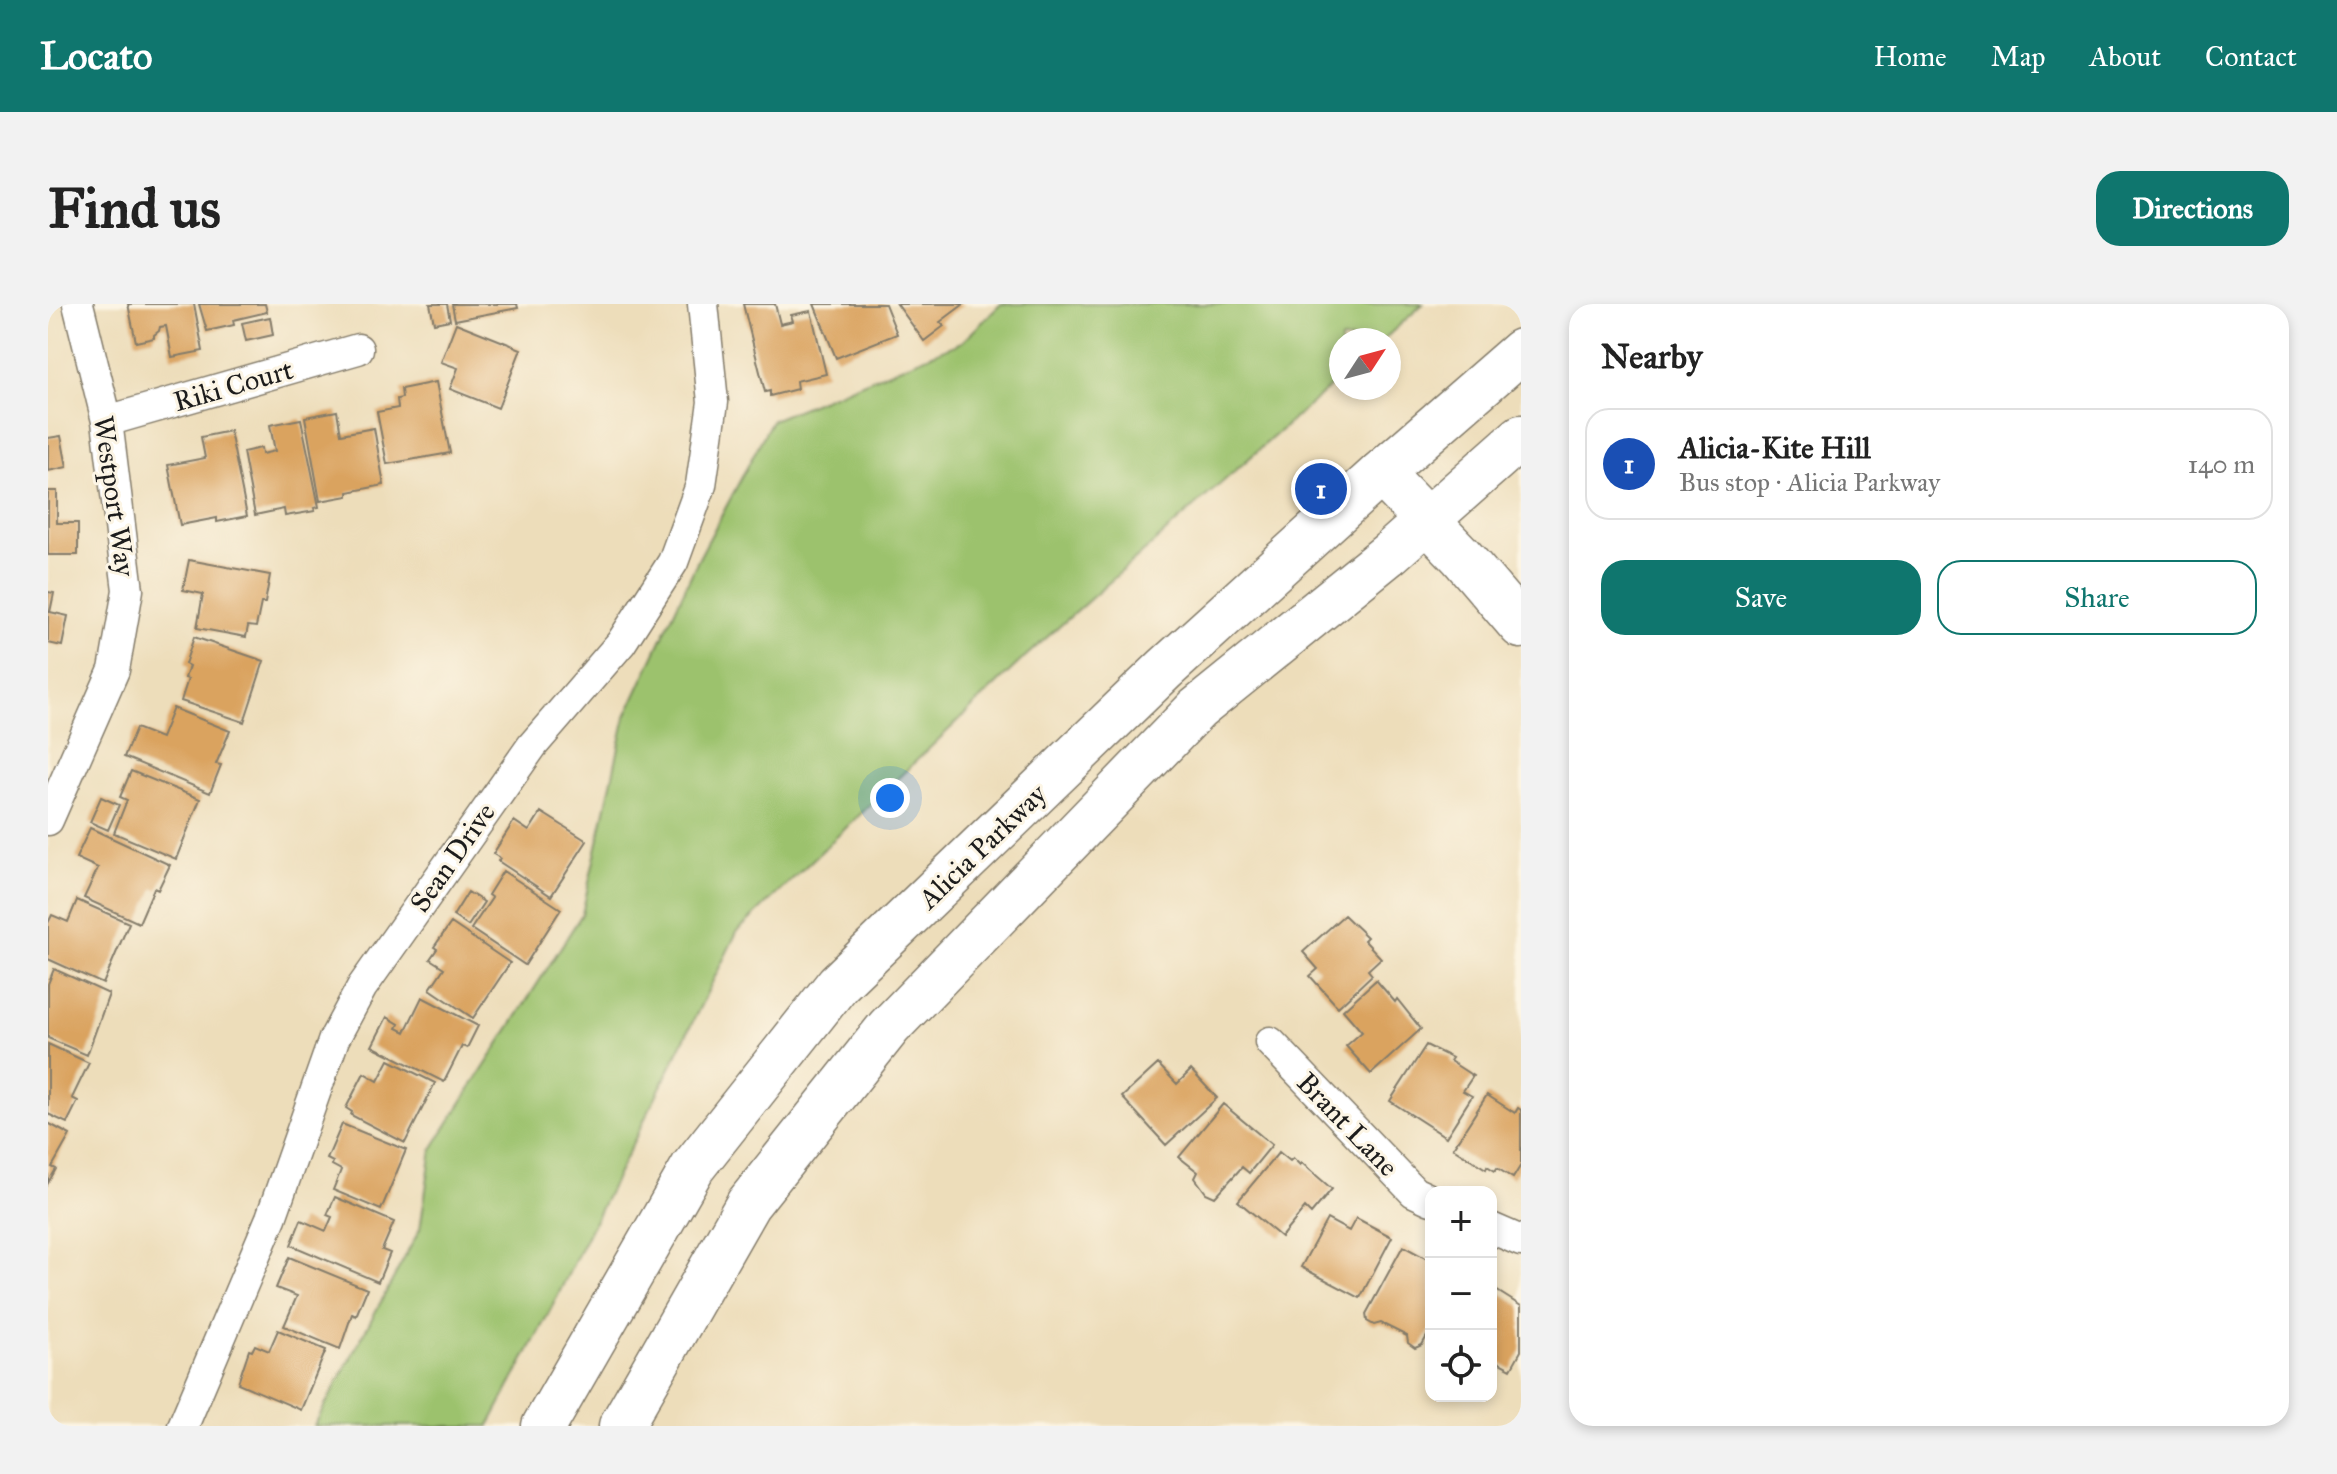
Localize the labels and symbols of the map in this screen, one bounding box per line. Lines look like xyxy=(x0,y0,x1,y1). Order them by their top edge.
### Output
north arrow xyxy=(1329,328,1401,400)
street label: Riki Court xyxy=(169,352,297,419)
street label: Westport Way xyxy=(86,414,143,579)
pin: 1 xyxy=(1295,459,1347,519)
street label: Alicia Parkway xyxy=(910,776,1054,917)
your location xyxy=(870,778,910,818)
street label: Sean Drive xyxy=(402,796,503,919)
street label: Brant Lane xyxy=(1290,1065,1406,1184)

